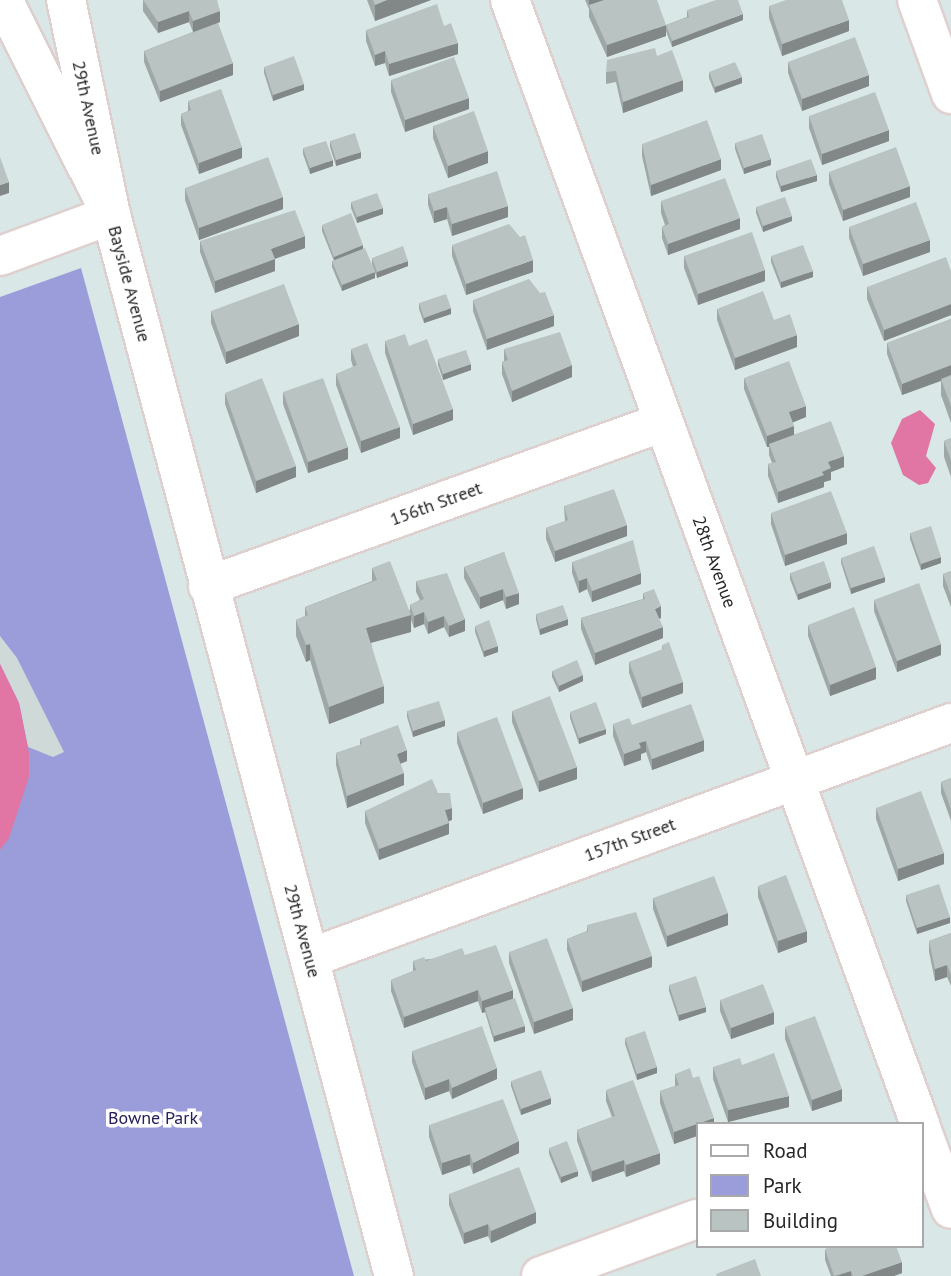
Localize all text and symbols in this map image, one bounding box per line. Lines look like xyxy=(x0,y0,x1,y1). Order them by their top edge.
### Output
street label: 29th Avenue xyxy=(67,59,109,157)
street label: Bayside Avenue xyxy=(103,223,155,345)
street label: 156th Street xyxy=(387,477,485,531)
street label: 28th Avenue xyxy=(687,513,741,611)
street label: 157th Street xyxy=(581,813,679,867)
street label: 29th Avenue xyxy=(279,882,325,980)
park label: Bowne Park xyxy=(108,1107,198,1129)
legend xyxy=(696,1122,923,1248)
text: Road xyxy=(763,1137,807,1164)
text: Park xyxy=(763,1172,802,1199)
text: Building xyxy=(763,1207,838,1234)

